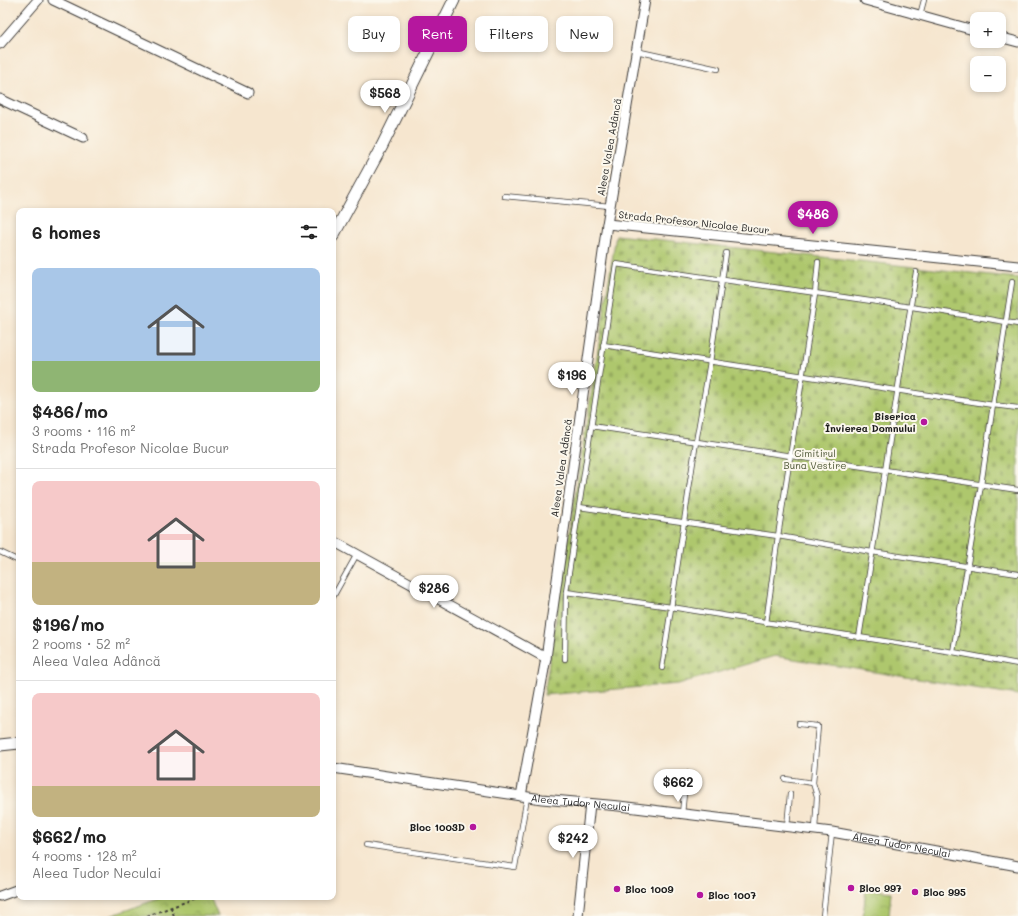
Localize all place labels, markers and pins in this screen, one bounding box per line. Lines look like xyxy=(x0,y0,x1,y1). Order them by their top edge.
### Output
pin: $568 xyxy=(361,80,409,114)
pin: $486 xyxy=(789,201,837,235)
pin: $196 xyxy=(548,362,596,396)
place label: Biserica Învierea Domnului xyxy=(825,409,916,435)
marker: Biserica Învierea Domnului xyxy=(919,417,929,427)
pin: $286 xyxy=(410,575,458,609)
pin: $662 xyxy=(654,769,702,803)
place label: Bloc 1003D xyxy=(409,820,465,834)
marker: Bloc 1003D xyxy=(468,822,478,832)
pin: $242 xyxy=(549,825,597,859)
place label: Bloc 997 xyxy=(859,881,902,895)
place label: Bloc 1009 xyxy=(625,882,673,896)
marker: Bloc 997 xyxy=(846,883,856,893)
marker: Bloc 1009 xyxy=(612,884,622,894)
place label: Bloc 995 xyxy=(923,885,966,899)
marker: Bloc 995 xyxy=(910,887,920,897)
place label: Bloc 1007 xyxy=(708,888,756,902)
marker: Bloc 1007 xyxy=(695,890,705,900)

